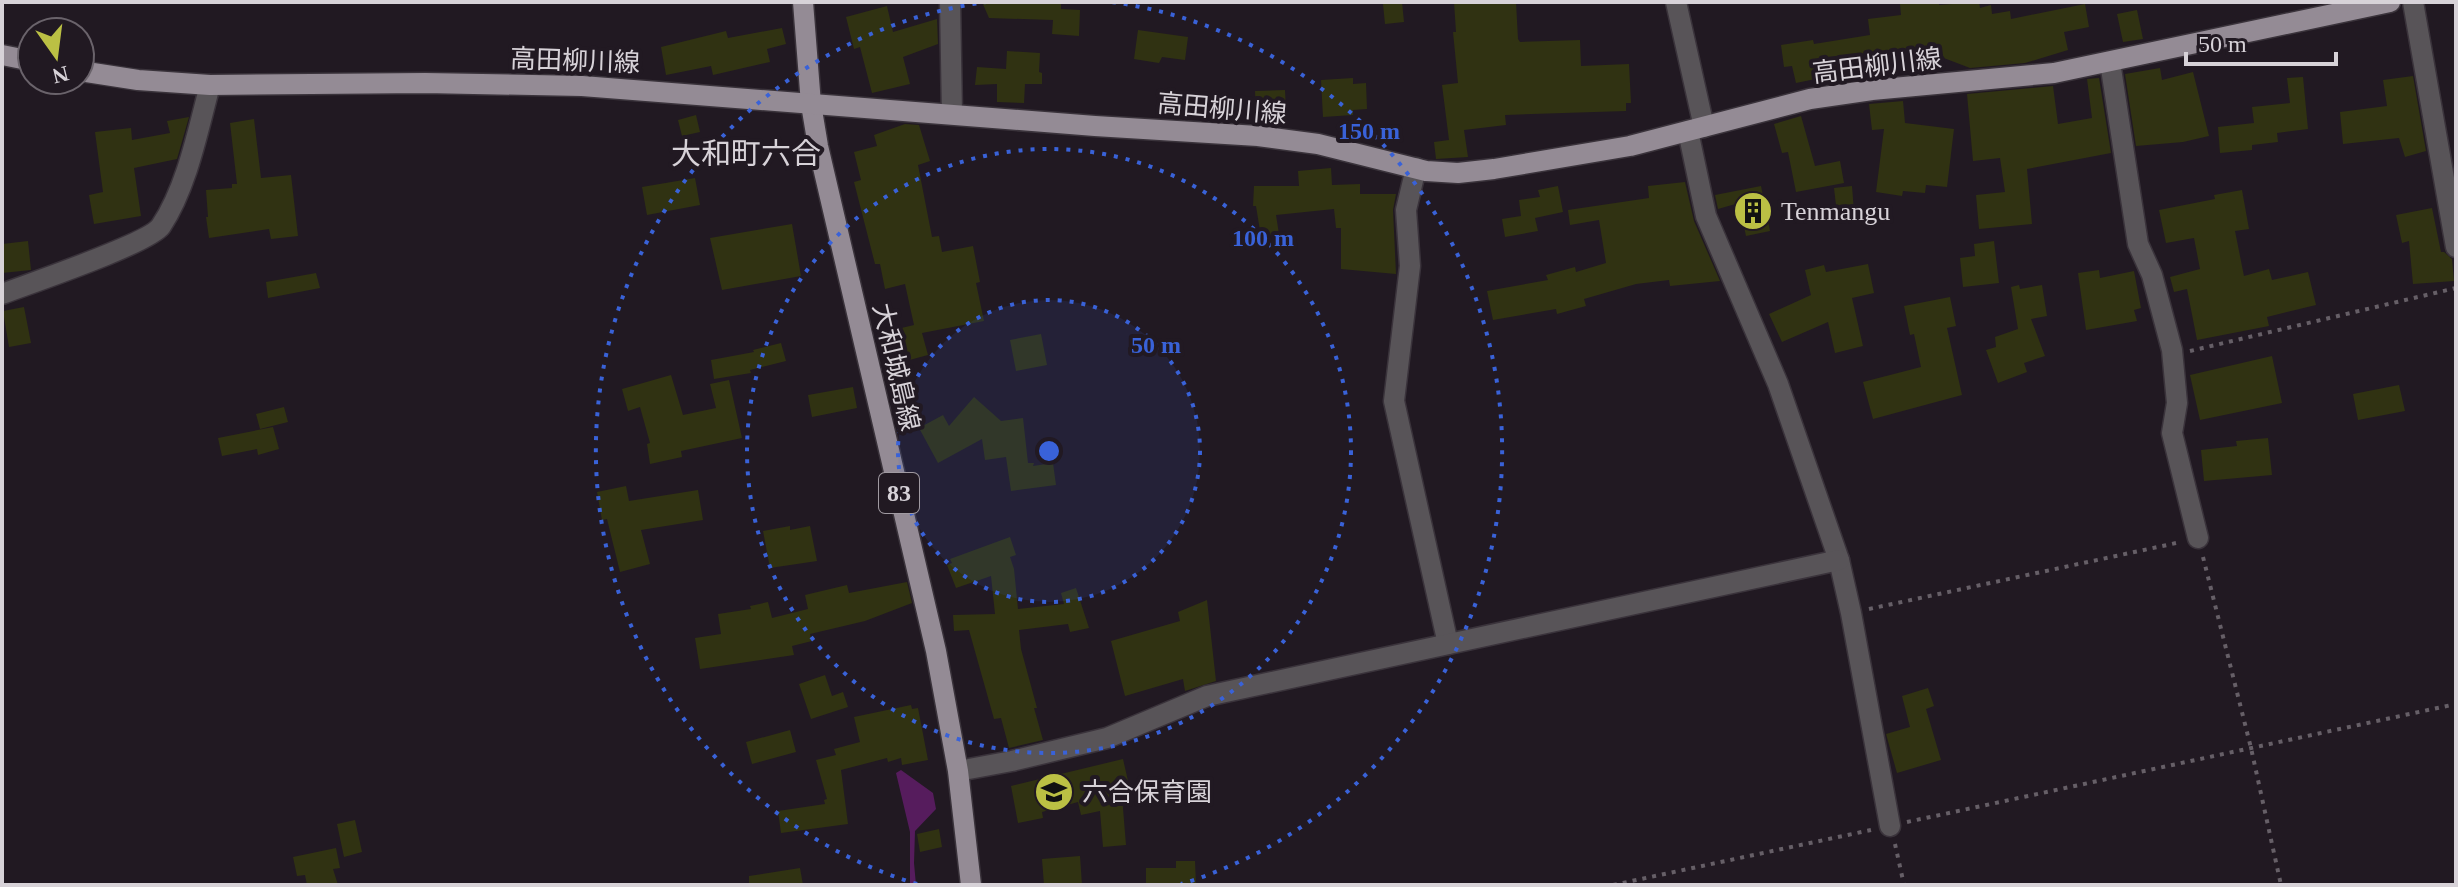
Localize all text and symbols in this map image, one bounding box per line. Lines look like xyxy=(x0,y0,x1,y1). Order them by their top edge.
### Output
north arrow xyxy=(16,16,96,96)
scale bar xyxy=(2186,16,2336,66)
text: 50 m xyxy=(2198,31,2247,57)
street label: 高田柳川線 xyxy=(510,44,640,78)
street label: 高田柳川線 xyxy=(1811,44,1943,88)
text: N xyxy=(50,61,71,89)
street label: 高田柳川線 xyxy=(1156,89,1288,129)
text: 150 m xyxy=(1338,118,1400,144)
district label: 大和町六合 xyxy=(671,137,821,170)
building icon: Tenmangu xyxy=(1732,190,1774,232)
place label: Tenmangu xyxy=(1781,197,1890,226)
text: 100 m xyxy=(1232,225,1294,251)
street label: 大和城島線 xyxy=(867,300,925,434)
text: 50 m xyxy=(1131,332,1181,358)
centre of rings xyxy=(1035,437,1063,465)
road number: 83 xyxy=(879,473,919,513)
school or university icon: 六合保育園 xyxy=(1033,771,1075,813)
place label: 六合保育園 xyxy=(1082,778,1212,807)

